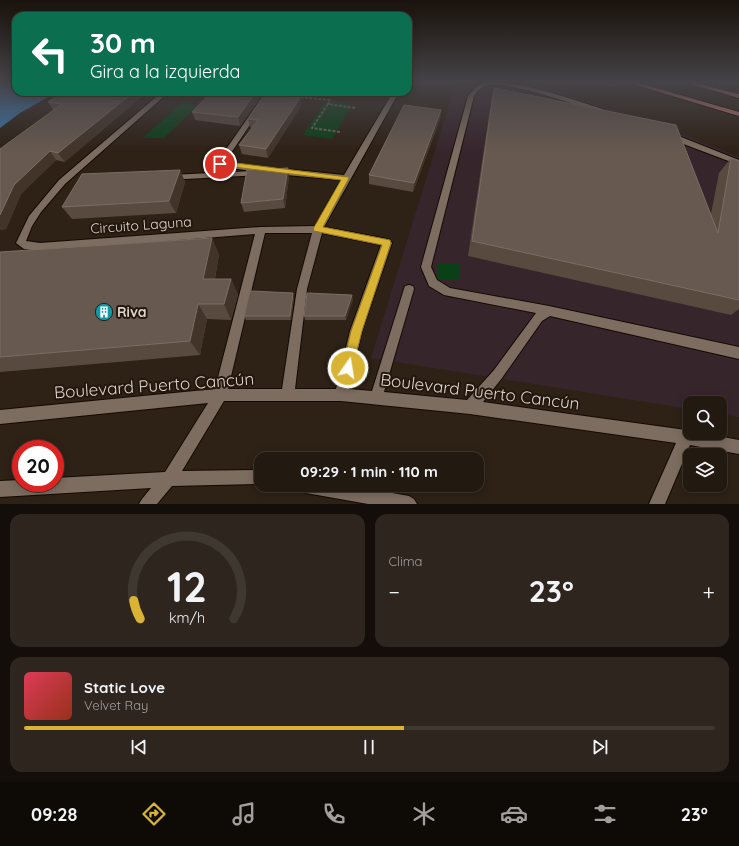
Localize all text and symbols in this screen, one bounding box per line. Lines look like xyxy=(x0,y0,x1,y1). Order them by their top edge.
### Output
text: 30 m xyxy=(90,25,156,60)
icon: left xyxy=(24,28,76,80)
text: Gira a la izquierda xyxy=(90,60,241,83)
pin xyxy=(203,147,237,181)
icon: arrive xyxy=(209,153,231,175)
street label: Circuito Laguna xyxy=(90,212,192,238)
building icon: Riva xyxy=(94,302,114,322)
place label: Riva xyxy=(117,303,147,321)
position arrow xyxy=(327,347,369,389)
street label: Boulevard Puerto Cancún xyxy=(53,368,255,402)
street label: Boulevard Puerto Cancún xyxy=(379,368,581,414)
map controls xyxy=(683,396,727,492)
button: search xyxy=(683,396,727,440)
speed limit sign: 20 xyxy=(12,440,64,492)
button: layers xyxy=(683,448,727,492)
text: 09:29 · 1 min · 110 m xyxy=(300,462,438,481)
text: Clima xyxy=(389,553,423,569)
text: 12 xyxy=(167,559,207,611)
text: 23° xyxy=(529,572,574,610)
text: − xyxy=(389,578,400,606)
text: + xyxy=(703,578,715,606)
text: km/h xyxy=(169,608,205,626)
text: Static Love xyxy=(84,678,165,697)
text: Velvet Ray xyxy=(84,697,149,713)
icon: previous xyxy=(128,736,150,758)
icon: pause xyxy=(358,736,380,758)
icon: next xyxy=(589,736,611,758)
icon: directions xyxy=(140,800,168,828)
icon: music xyxy=(230,800,258,828)
icon: phone xyxy=(320,800,348,828)
icon: climate xyxy=(410,800,438,828)
icon: car xyxy=(500,800,528,828)
icon: filters xyxy=(591,800,619,828)
text: 09:28 xyxy=(31,803,77,826)
text: 23° xyxy=(681,803,708,826)

